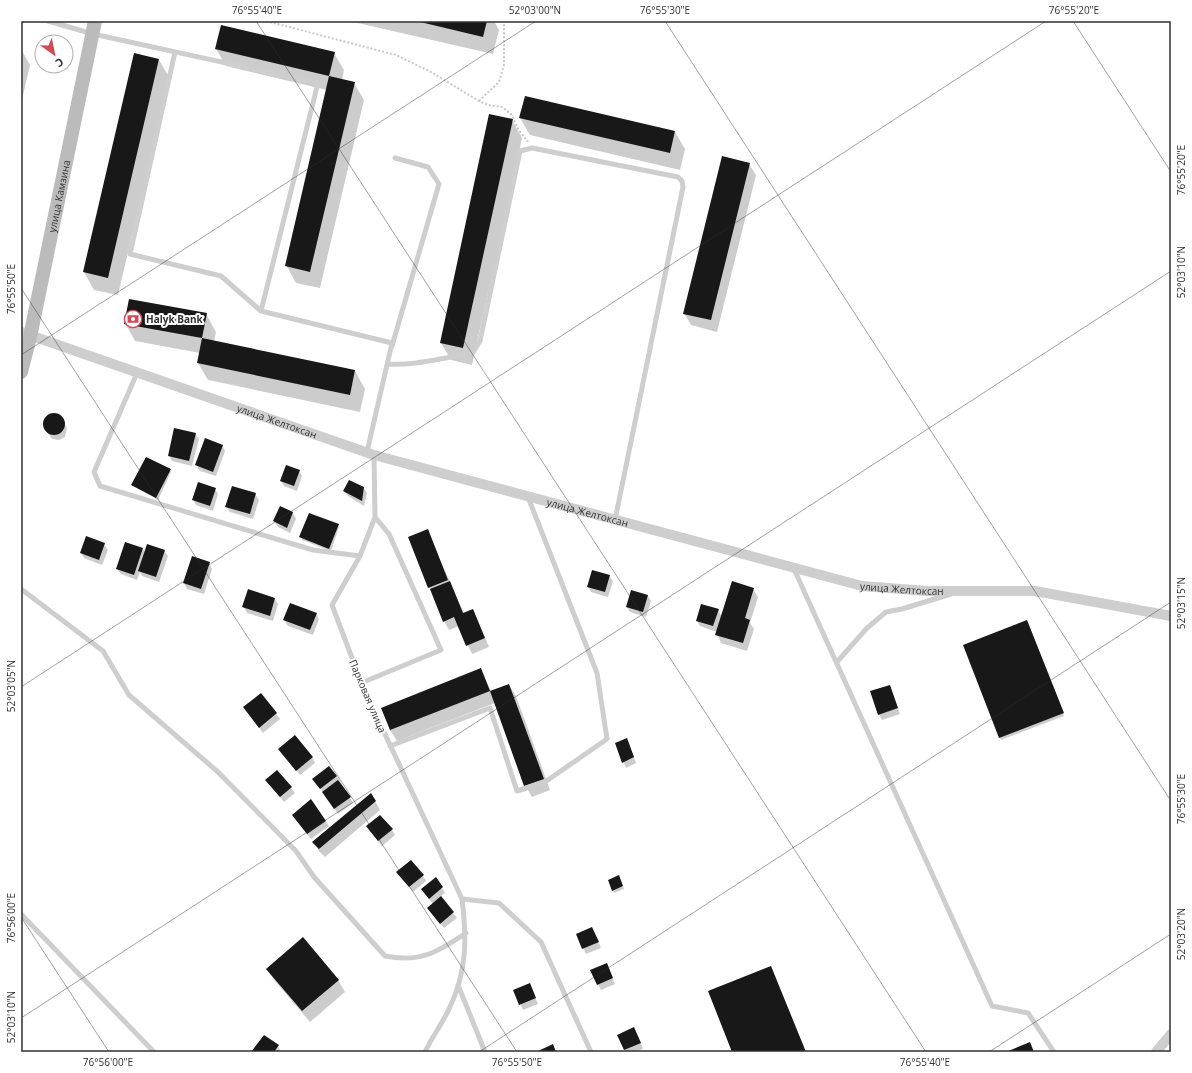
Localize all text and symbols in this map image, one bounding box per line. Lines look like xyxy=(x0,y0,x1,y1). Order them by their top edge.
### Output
text: 76°55'40"E xyxy=(232,3,282,17)
text: 52°03'00"N xyxy=(509,3,561,17)
text: 76°55'30"E xyxy=(640,3,690,17)
text: 76°55'20"E xyxy=(1049,3,1099,17)
north arrow xyxy=(34,34,74,74)
text: С xyxy=(53,55,67,71)
text: 76°55'20"E xyxy=(1174,145,1188,195)
street label: улица Камзина xyxy=(45,159,73,234)
text: 52°03'10"N xyxy=(1174,246,1188,298)
text: 76°55'50"E xyxy=(4,264,18,314)
bank icon: Halyk Bank xyxy=(123,309,143,329)
place label: Halyk Bank xyxy=(146,312,204,326)
street label: улица Желтоксан xyxy=(235,401,319,442)
street label: улица Желтоксан xyxy=(545,495,630,530)
text: 52°03'15"N xyxy=(1174,577,1188,629)
street label: улица Желтоксан xyxy=(859,579,944,598)
street label: Парковая улица xyxy=(346,657,390,735)
text: 52°03'05"N xyxy=(4,660,18,712)
text: 76°55'30"E xyxy=(1174,774,1188,824)
text: 76°56'00"E xyxy=(4,893,18,943)
text: 52°03'20"N xyxy=(1174,908,1188,960)
text: 52°03'10"N xyxy=(4,991,18,1043)
text: 76°56'00"E xyxy=(83,1055,133,1069)
text: 76°55'50"E xyxy=(492,1055,542,1069)
text: 76°55'40"E xyxy=(900,1055,950,1069)

